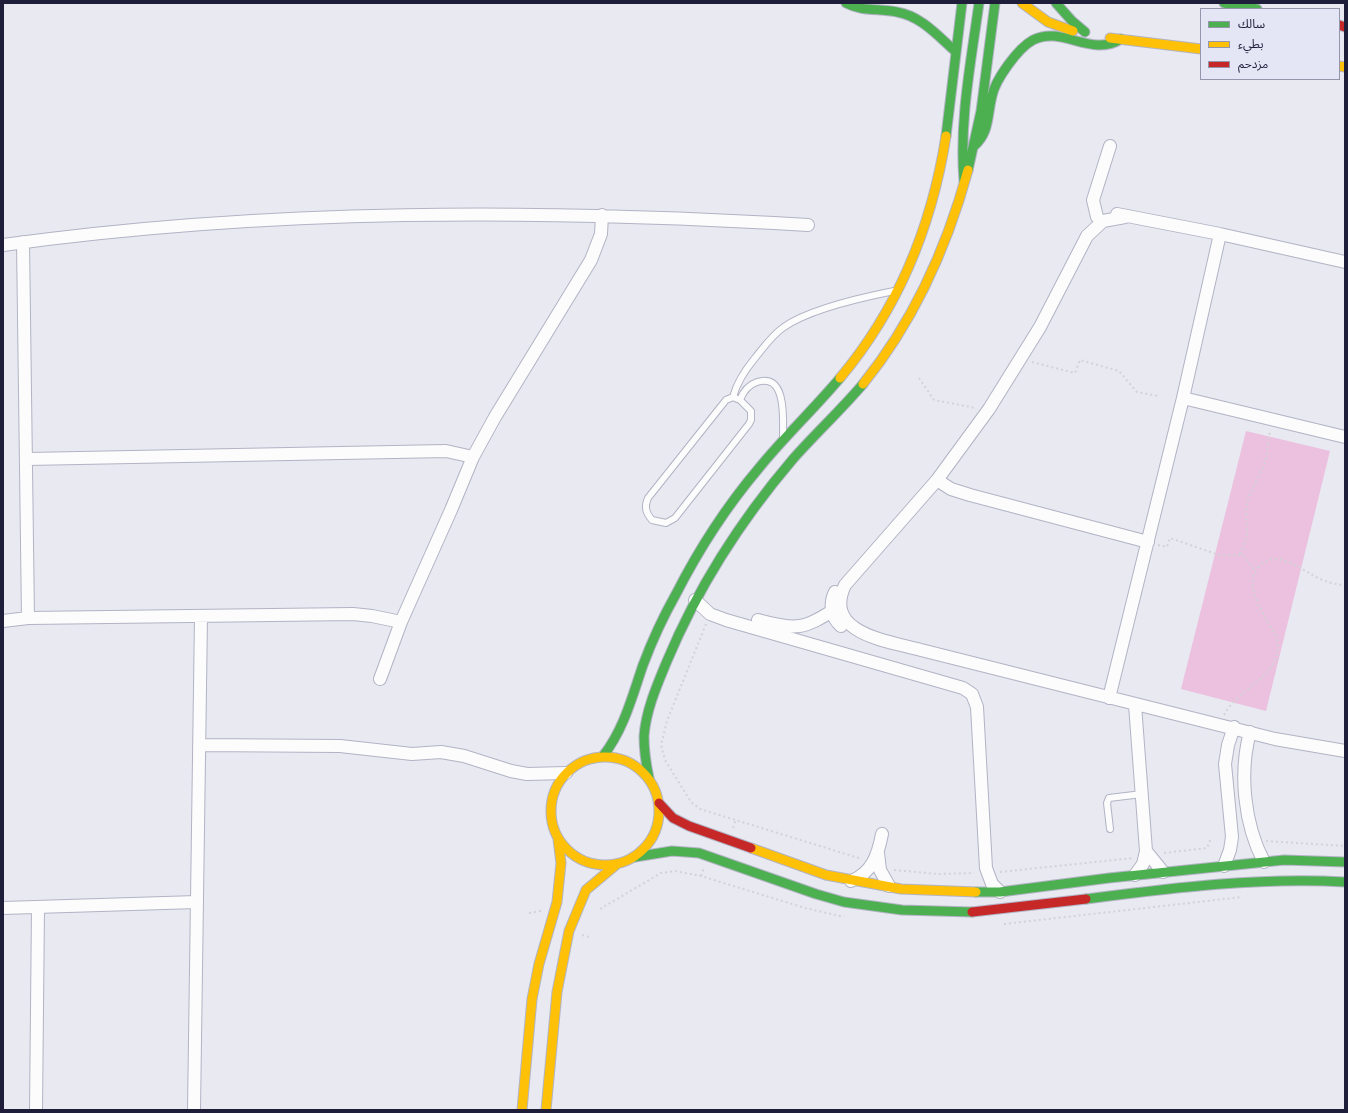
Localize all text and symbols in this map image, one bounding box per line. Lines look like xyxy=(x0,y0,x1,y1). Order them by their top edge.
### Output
legend xyxy=(1200,8,1340,80)
text: سالك xyxy=(1238,12,1265,37)
text: بطيء xyxy=(1238,32,1264,57)
text: مزدحم xyxy=(1238,52,1268,77)

